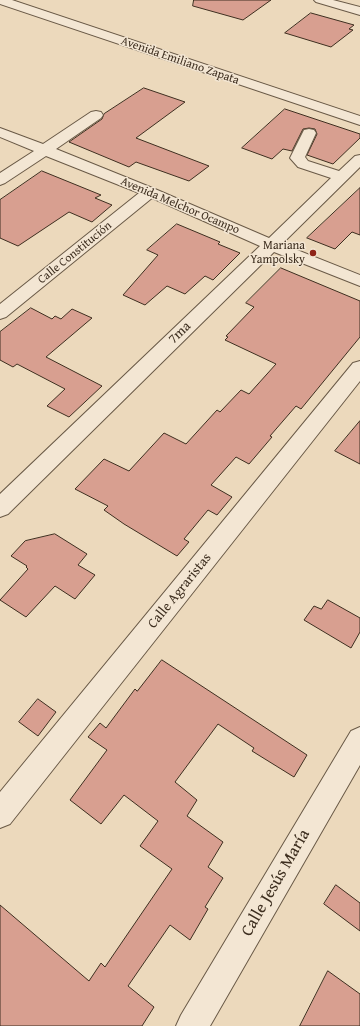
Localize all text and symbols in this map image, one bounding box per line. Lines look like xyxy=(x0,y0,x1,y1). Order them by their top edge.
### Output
street label: Avenida Emiliano Zapata xyxy=(119,34,241,88)
street label: Avenida Melchor Ocampo xyxy=(118,174,242,238)
street label: Calle Constitución xyxy=(35,219,115,287)
place label: Mariana Yampolsky xyxy=(250,239,305,267)
marker: Mariana Yampolsky xyxy=(308,248,318,258)
street label: 7ma xyxy=(165,318,195,348)
street label: Calle Agraristas xyxy=(145,550,215,632)
street label: Calle Jesús María xyxy=(237,826,315,940)

